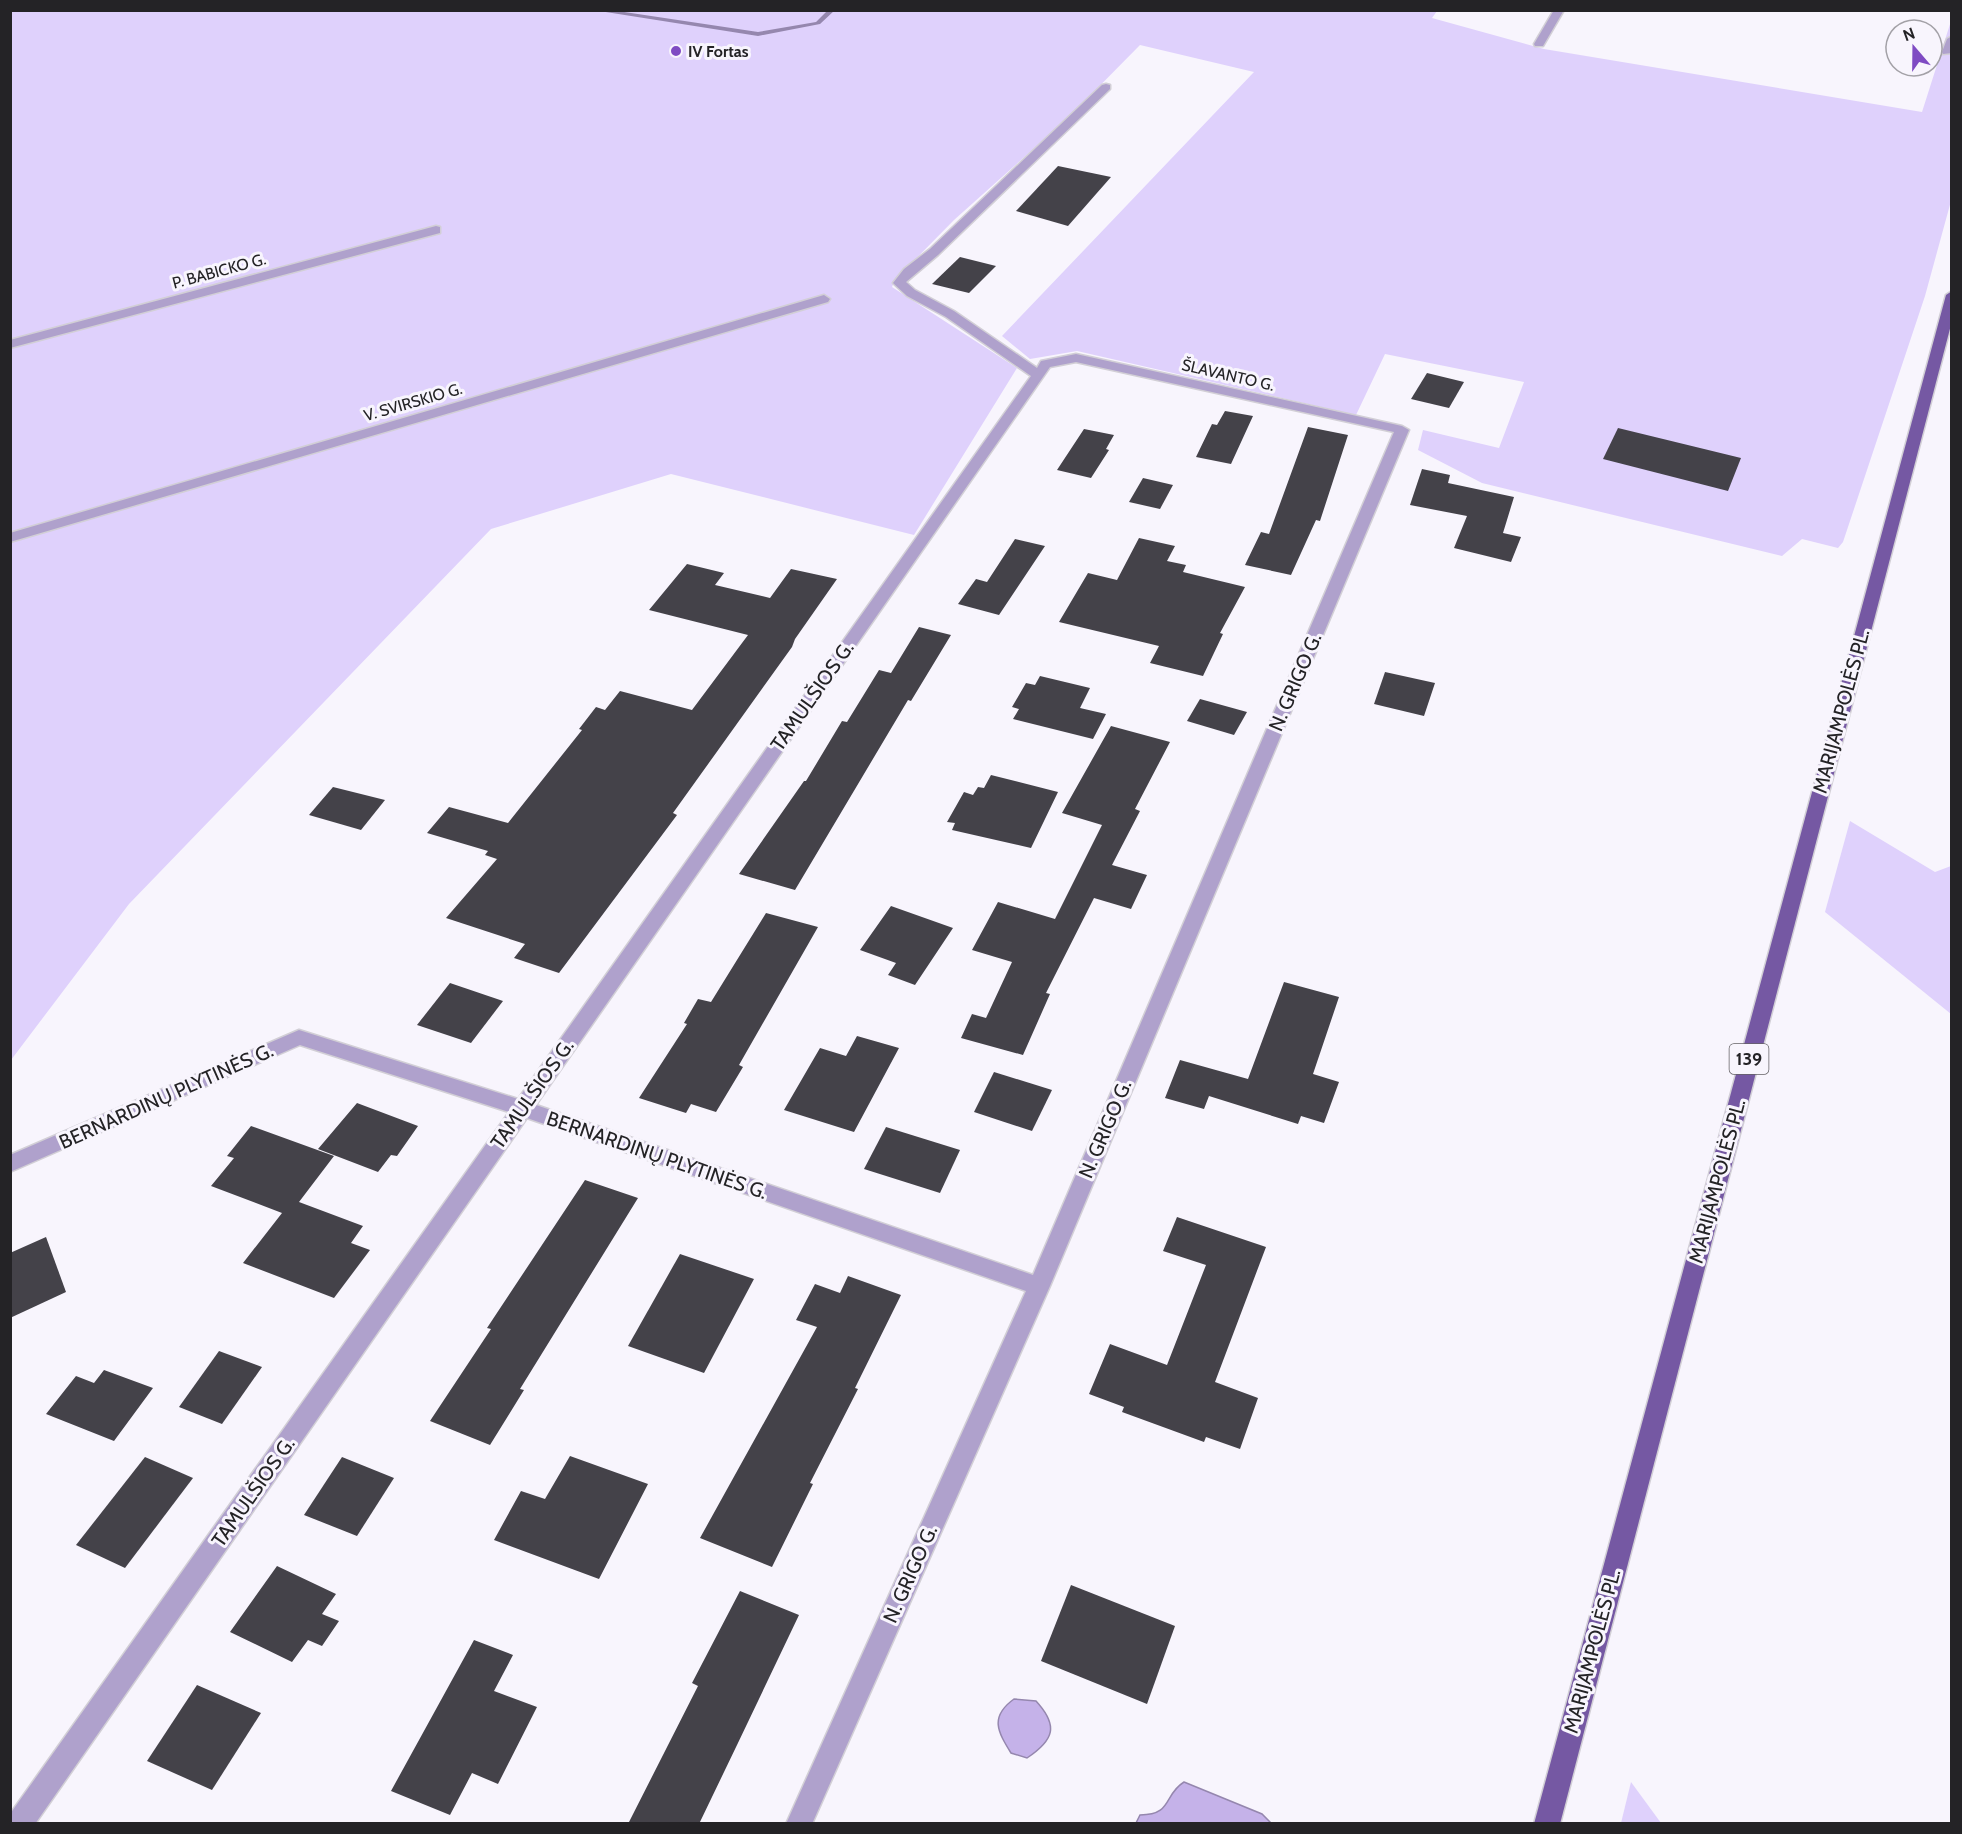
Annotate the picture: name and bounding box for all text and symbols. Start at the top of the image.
north arrow [1884,18,1944,78]
text: N [1900,24,1918,45]
place label: IV Fortas [688,42,749,61]
marker: IV Fortas [669,44,683,58]
street label: P. BABICKO G. [170,249,268,293]
street label: ŠLAVANTO G. [1180,355,1276,395]
street label: V. SVIRSKIO G. [362,379,464,425]
street label: MARIJAMPOLĖS PL. [1808,626,1874,796]
street label: N. GRIGO G. [1264,629,1326,735]
street label: TAMULŠIOS G. [765,637,859,755]
street label: TAMULŠIOS G. [485,1035,579,1153]
street label: BERNARDINŲ PLYTINĖS G. [55,1038,277,1154]
road number: 139 [1730,1044,1768,1074]
street label: N. GRIGO G. [1074,1076,1136,1182]
street label: MARIJAMPOLĖS PL. [1684,1096,1750,1266]
street label: BERNARDINŲ PLYTINĖS G. [544,1106,770,1204]
street label: TAMULŠIOS G. [206,1433,300,1551]
street label: N. GRIGO G. [878,1521,942,1627]
street label: MARIJAMPOLĖS PL. [1559,1566,1625,1736]

